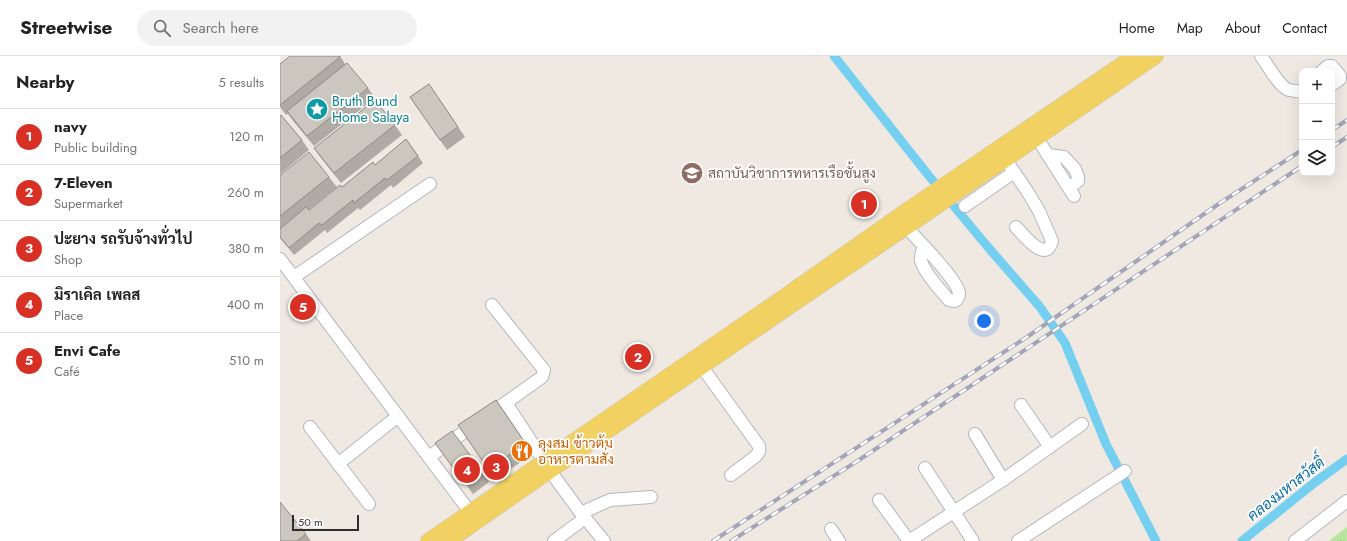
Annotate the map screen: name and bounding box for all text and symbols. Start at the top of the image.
search box [137,10,417,46]
text: Streetwise [20,14,113,41]
icon: search [151,17,173,39]
text: Search here [183,17,258,39]
text: Home [1119,18,1155,38]
text: Map [1177,18,1203,38]
text: About [1225,18,1260,38]
text: Contact [1282,18,1327,38]
map controls [1299,68,1335,176]
button: + [1299,68,1335,104]
text: Nearby [16,70,74,94]
text: 5 results [218,73,264,92]
place label: Bruth Bund Home Salaya [332,91,409,127]
place icon: Bruth Bund Home Salaya [304,96,330,122]
button: − [1299,104,1335,140]
text: navy [54,116,87,138]
text: 1 [26,127,32,146]
text: 120 m [229,127,264,146]
text: Public building [54,138,137,157]
button: layers [1299,140,1335,176]
school or university icon: สถาบันวิชาการทหารเรือชั้นสูง [679,160,705,186]
place label: สถาบันวิชาการทหารเรือชั้นสูง [708,161,876,183]
text: 7-Eleven [54,172,113,194]
text: 2 [25,183,33,202]
text: 260 m [227,183,264,202]
pin: 1 [851,189,877,219]
text: Supermarket [54,194,123,213]
text: ปะยาง รถรับจ้างทั่วไป [54,228,193,250]
text: 3 [25,239,33,258]
text: 380 m [228,239,264,258]
text: Shop [54,250,82,269]
text: มิราเคิล เพลส [54,284,140,306]
pin: 5 [290,292,316,322]
text: 4 [24,295,34,314]
text: 400 m [227,295,264,314]
text: Place [54,306,83,325]
your location [974,311,994,331]
text: Envi Cafe [54,340,121,362]
pin: 2 [625,342,651,372]
text: 5 [25,351,33,370]
text: 510 m [229,351,264,370]
text: Café [54,362,80,381]
place label: ลุงสม ข้าวต้ม อาหารตามสั่ง [538,433,614,469]
restaurant icon: ลุงสม ข้าวต้ม อาหารตามสั่ง [509,438,535,464]
water label: คลองมหาสวัสดิ์ [1240,447,1332,526]
pin: 3 [483,452,509,482]
pin: 4 [454,455,480,485]
scale bar [292,513,359,532]
text: 50 m [298,514,323,530]

